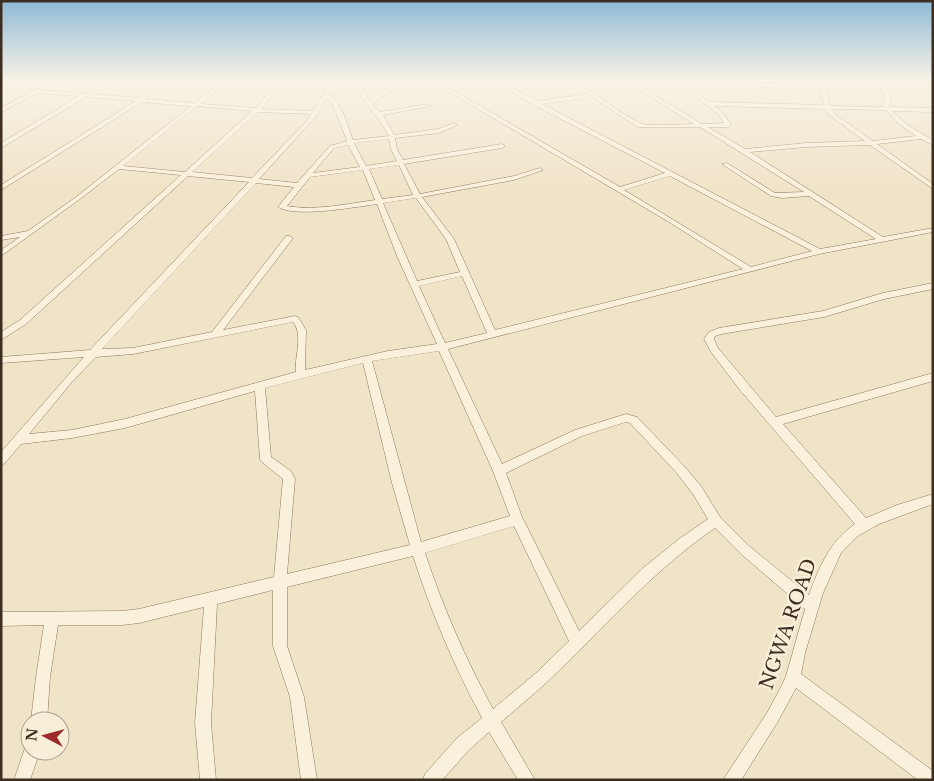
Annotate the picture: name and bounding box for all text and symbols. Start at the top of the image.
street label: NGWA ROAD [755,556,821,692]
north arrow [20,711,70,761]
text: N [22,727,42,742]

